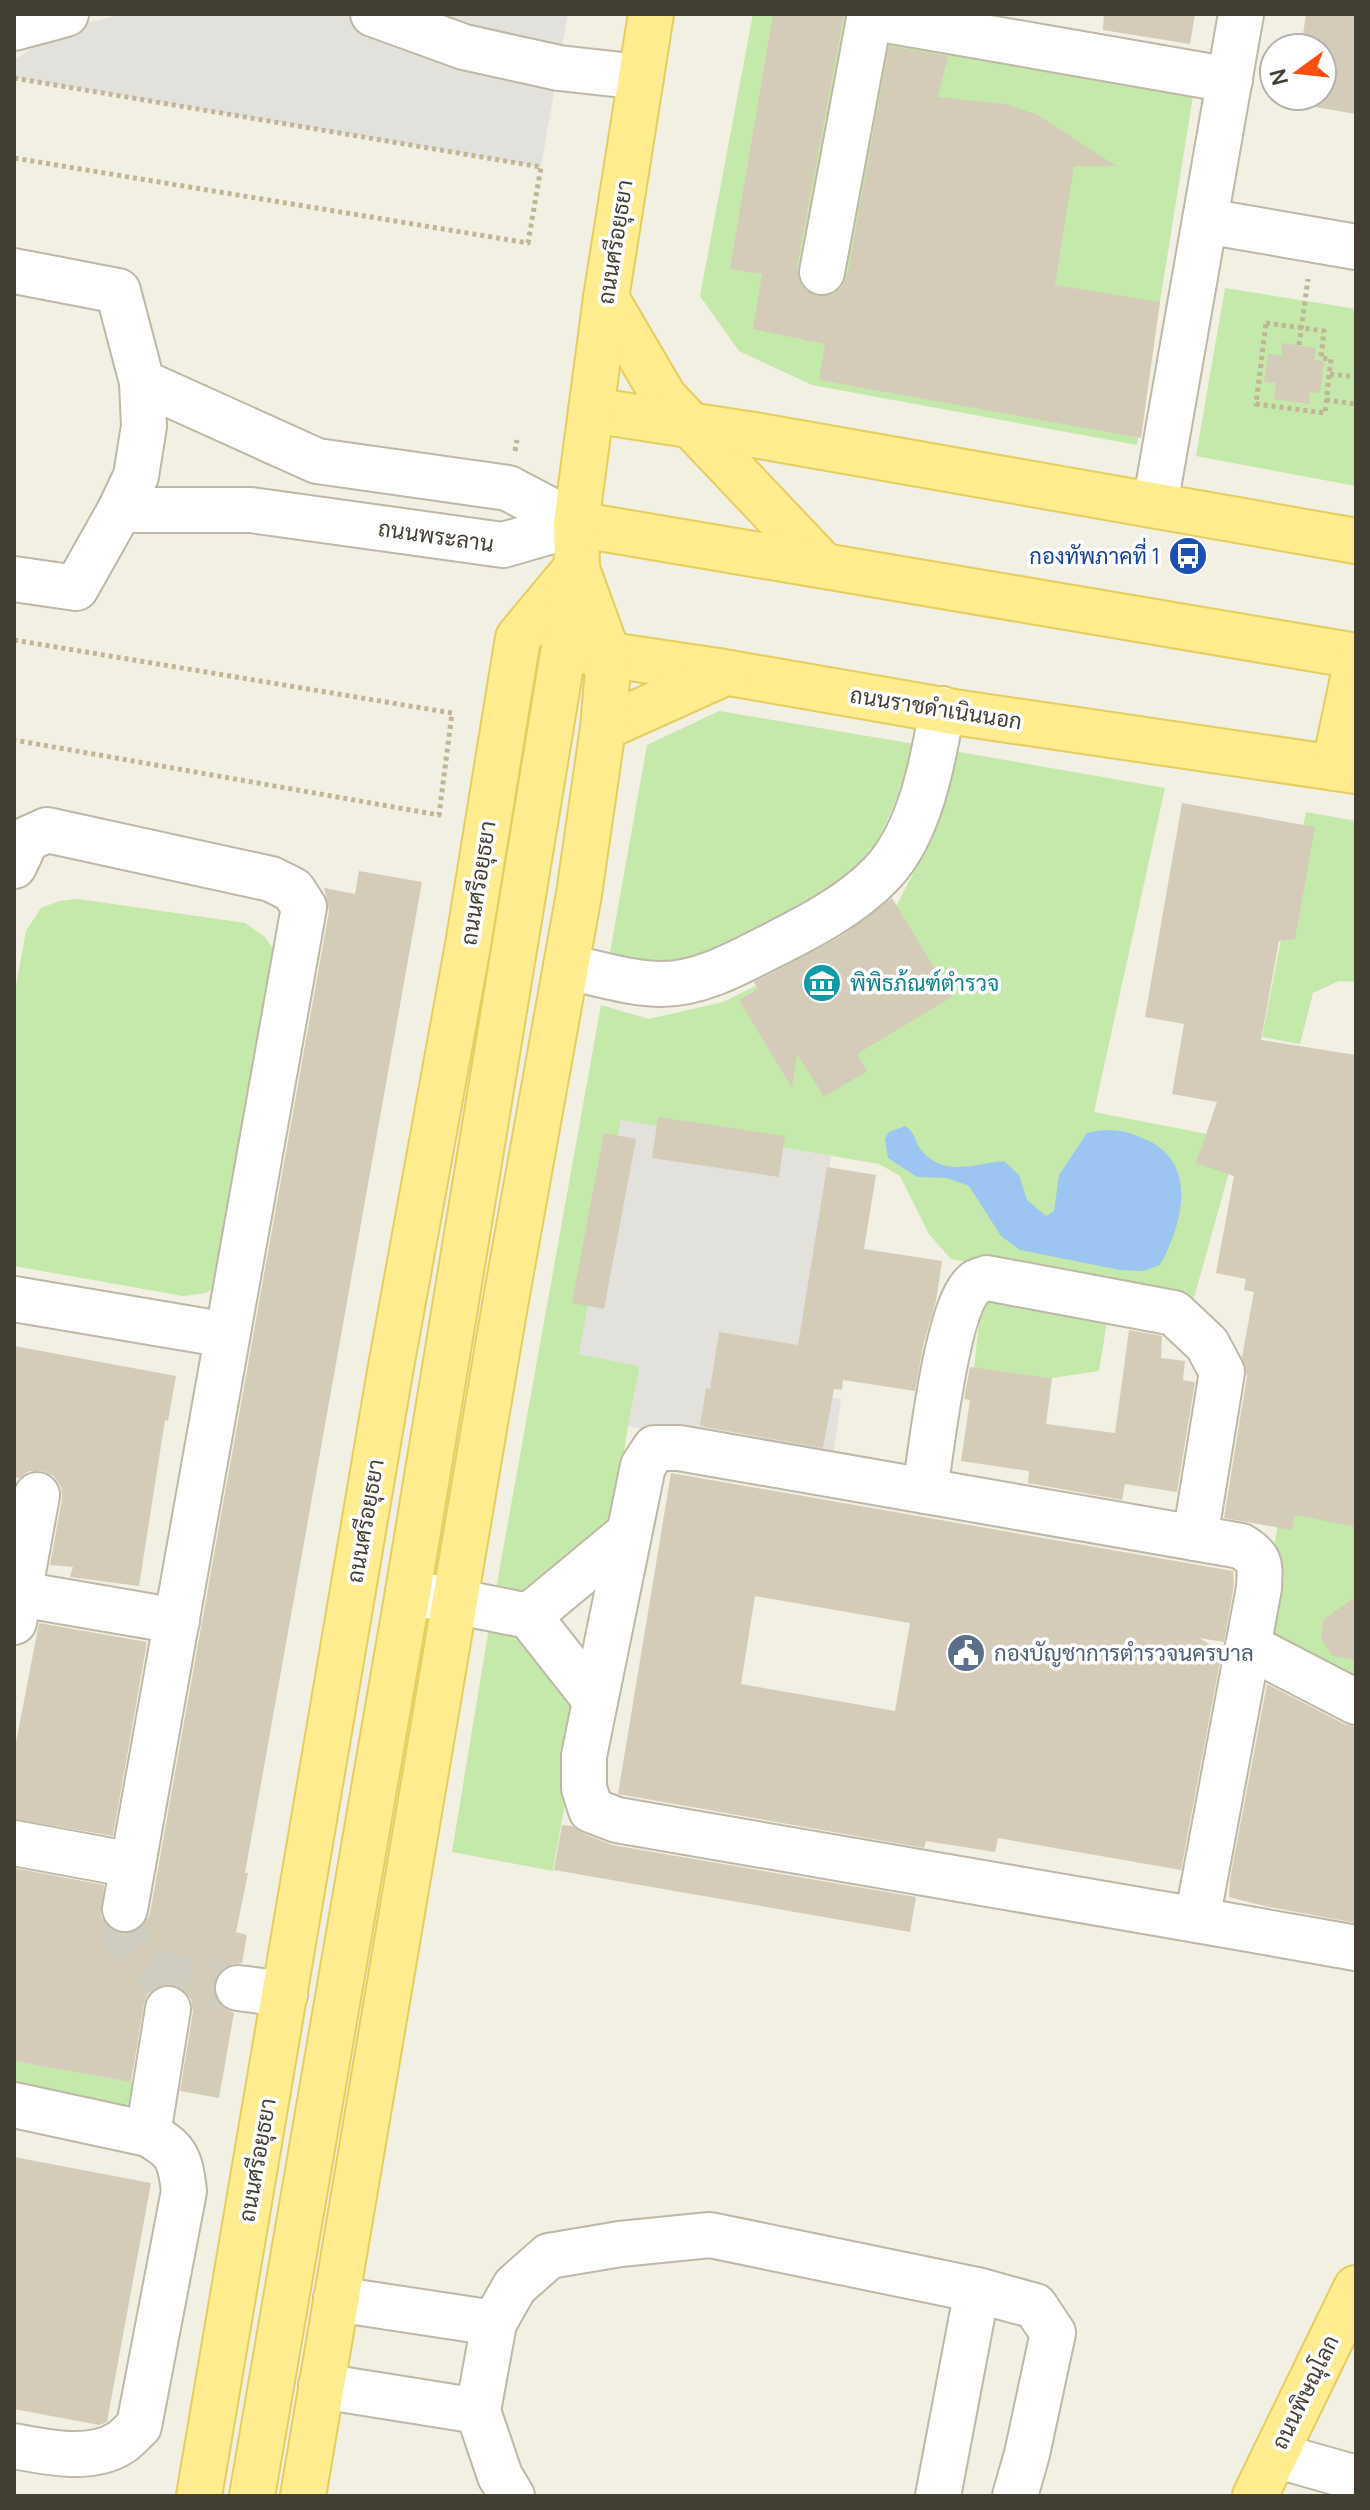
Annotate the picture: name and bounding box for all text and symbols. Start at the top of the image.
north arrow [1258,32,1338,112]
text: N [1262,66,1295,89]
street label: ถนนศรีอยุธยา [590,178,641,306]
street label: ถนนพระลาน [376,513,496,559]
bus stop icon: กองทัพภาคที่ 1 [1167,535,1209,577]
place label: กองทัพภาคที่ 1 [1029,537,1160,571]
street label: ถนนราชดำเนินนอก [848,680,1024,736]
street label: ถนนศรีอยุธยา [453,819,504,947]
museum icon: พิพิธภ้ณฑ์ตำรวจ [801,962,843,1004]
place label: พิพิธภ้ณฑ์ตำรวจ [850,968,999,998]
street label: ถนนศรีอยุธยา [339,1457,392,1586]
public building icon: กองบัญชาการตำรวจนครบาล [945,1632,987,1674]
place label: กองบัญชาการตำรวจนครบาล [994,1638,1254,1668]
street label: ถนนศรีอยุธยา [231,2096,284,2225]
street label: ถนนพิษณุโลก [1264,2330,1346,2455]

